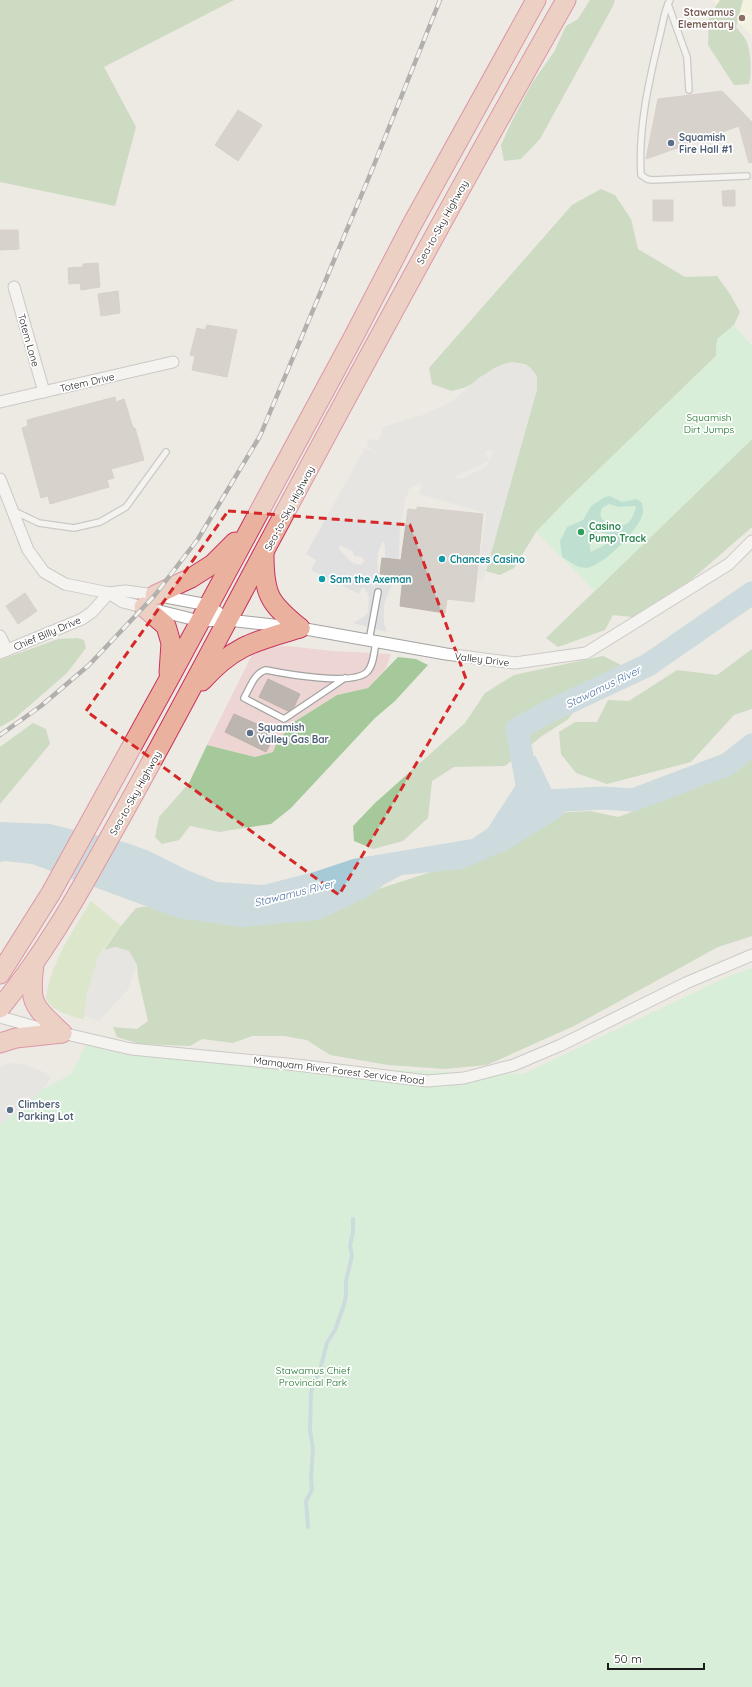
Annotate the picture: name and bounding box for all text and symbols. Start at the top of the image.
place label: Stawamus Elementary [678,6,734,31]
marker: Stawamus Elementary [737,13,747,23]
place label: Squamish Fire Hall #1 [679,131,732,156]
marker: Squamish Fire Hall #1 [666,138,676,148]
street label: Sea-to-Sky Highway [414,178,471,267]
street label: Totem Lane [15,312,42,368]
street label: Totem Drive [58,370,116,395]
park label: Squamish Dirt Jumps [684,411,735,436]
street label: Sea-to-Sky Highway [262,463,317,553]
place label: Casino Pump Track [589,520,647,545]
marker: Casino Pump Track [576,527,586,537]
place label: Chances Casino [450,553,525,566]
marker: Chances Casino [437,554,447,564]
place label: Sam the Axeman [330,573,412,586]
marker: Sam the Axeman [317,574,327,584]
street label: Chief Billy Drive [12,613,83,653]
street label: Valley Drive [454,650,510,669]
water label: Stawamus River [563,662,644,711]
place label: Squamish Valley Gas Bar [258,721,330,746]
marker: Squamish Valley Gas Bar [245,728,255,738]
street label: Sea-to-Sky Highway [107,749,164,838]
water label: Stawamus River [253,876,337,910]
street label: Mamquam River Forest Service Road [253,1054,425,1087]
place label: Climbers Parking Lot [18,1098,74,1123]
marker: Climbers Parking Lot [5,1105,15,1115]
park label: Stawamus Chief Provincial Park [276,1364,351,1389]
scale bar [608,1645,704,1671]
text: 50 m [614,1651,642,1666]

